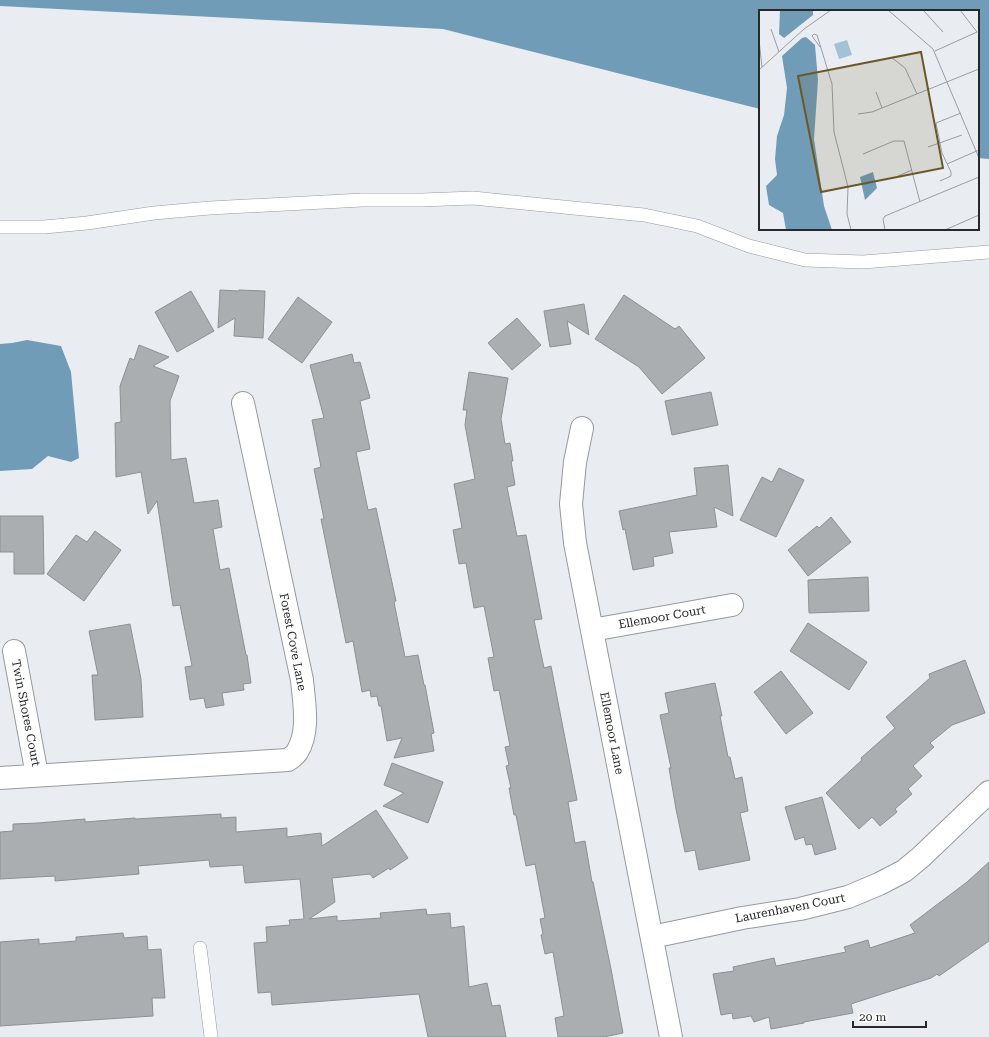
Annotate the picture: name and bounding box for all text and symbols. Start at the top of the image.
inset map [759,10,979,230]
street label: Forest Cove Lane [277,592,309,692]
street label: Ellemoor Court [617,602,707,632]
street label: Twin Shores Court [9,658,43,768]
street label: Ellemoor Lane [597,691,627,776]
street label: Laurenhaven Court [734,890,847,926]
scale bar [853,1003,926,1029]
text: 20 m [859,1010,886,1024]

